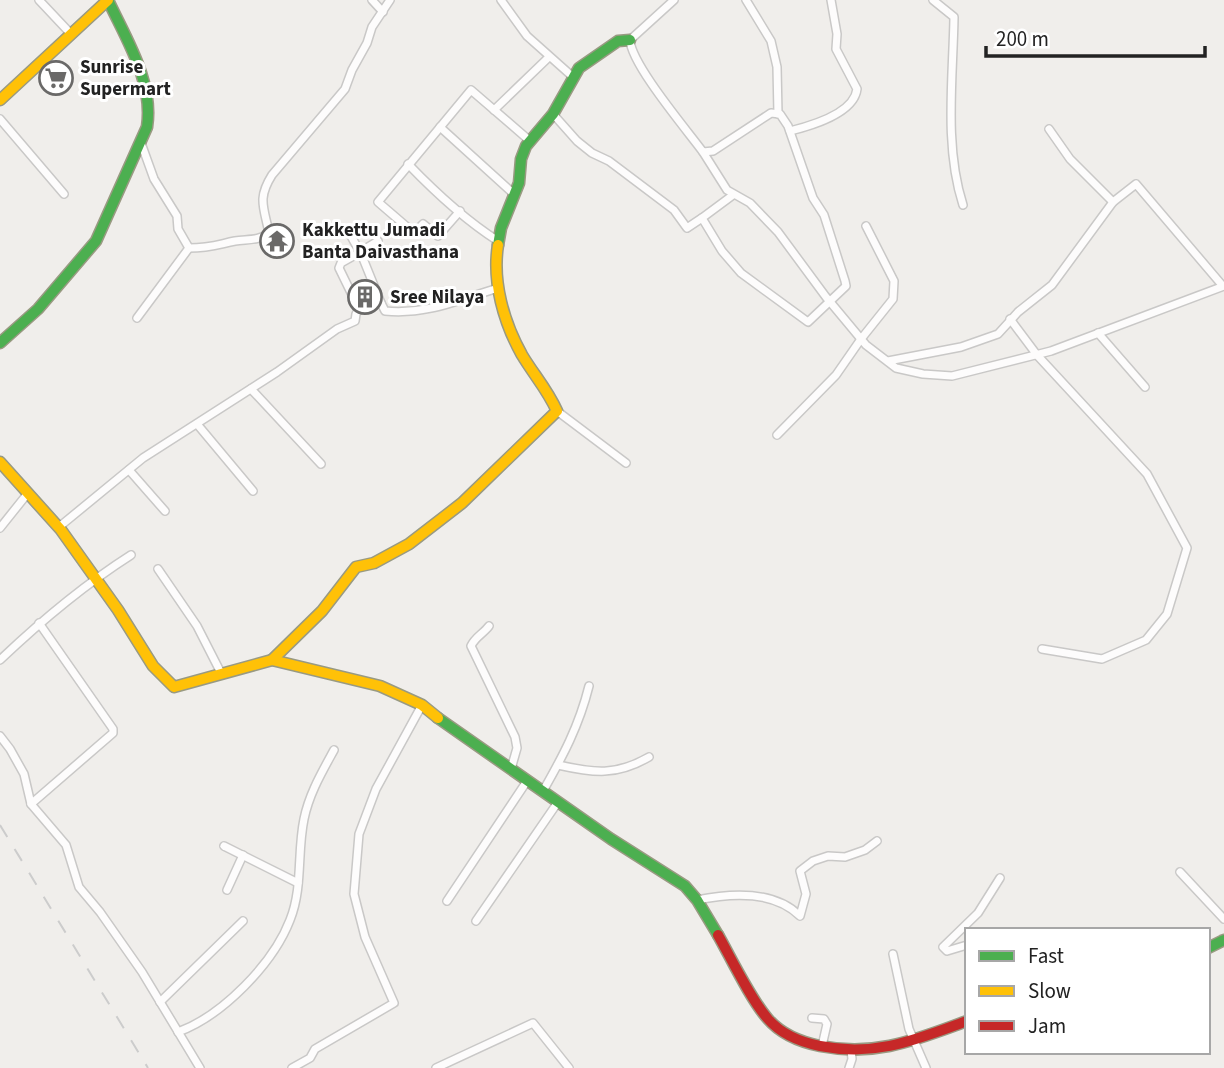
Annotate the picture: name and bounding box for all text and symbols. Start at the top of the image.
scale bar [986,14,1205,58]
text: 200 m [996,24,1049,54]
place label: Sunrise Supermart [80,54,171,103]
supermarket icon: Sunrise Supermart [37,59,75,97]
place label: Kakkettu Jumadi Banta Daivasthana [302,217,459,266]
temple icon: Kakkettu Jumadi Banta Daivasthana [258,222,296,260]
building icon: Sree Nilaya [346,278,384,316]
place label: Sree Nilaya [390,284,484,311]
legend [965,928,1210,1054]
text: Fast [1028,941,1064,971]
text: Slow [1028,976,1071,1006]
text: Jam [1028,1011,1066,1041]

